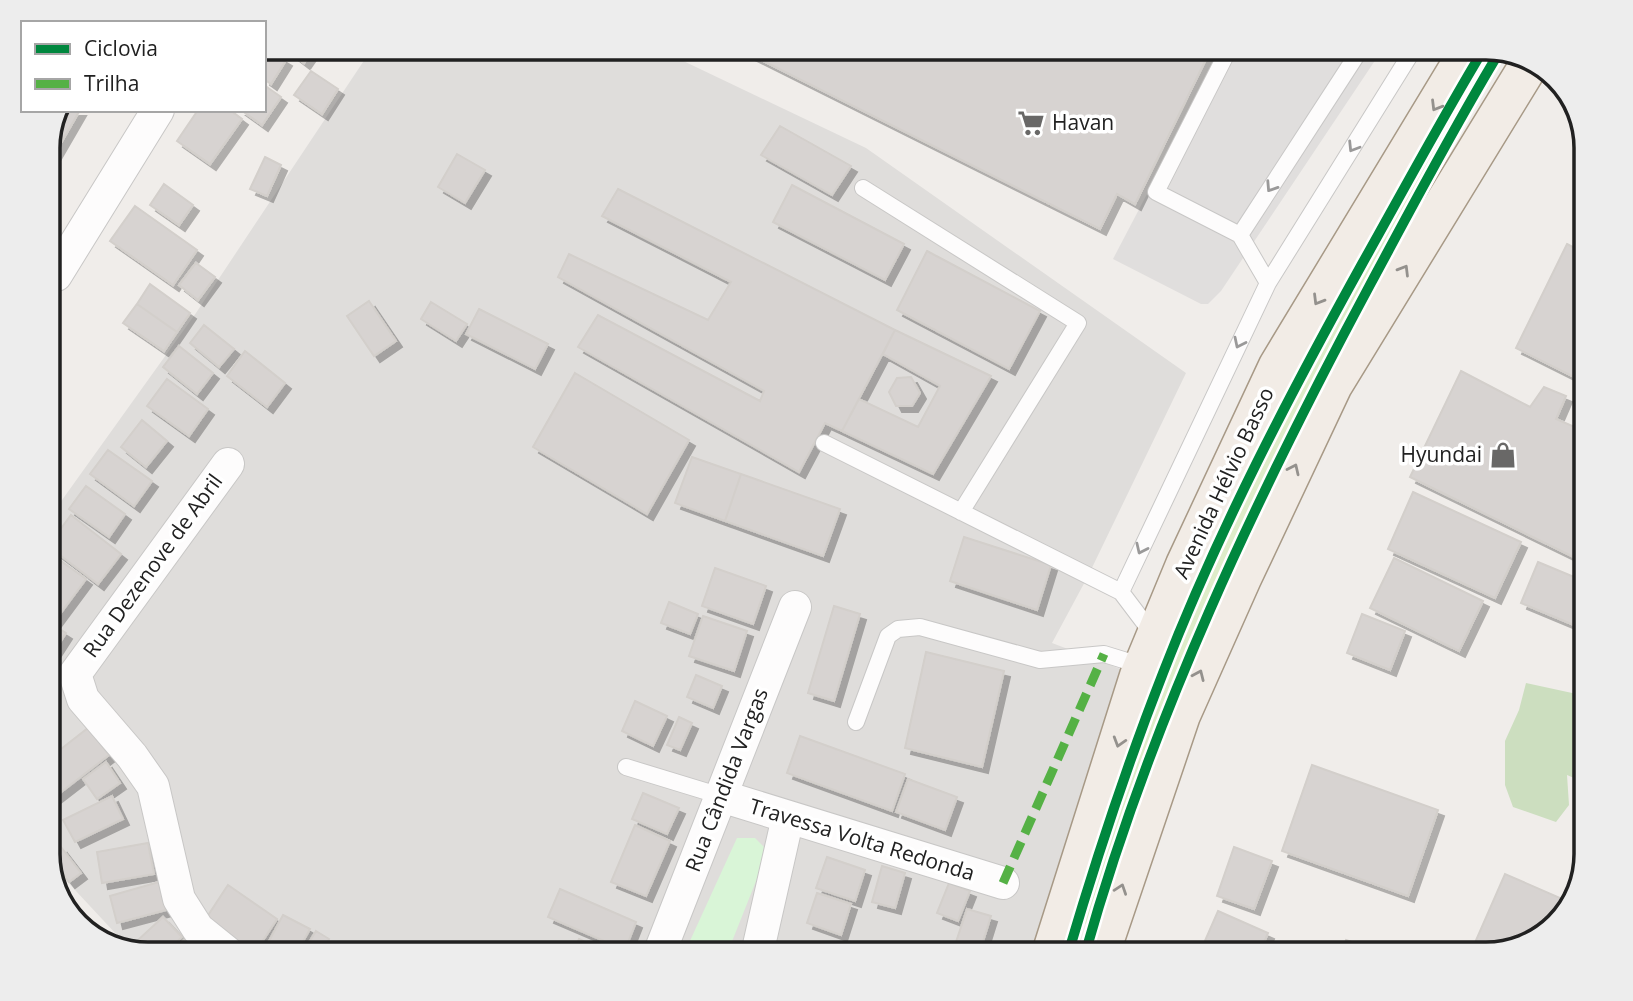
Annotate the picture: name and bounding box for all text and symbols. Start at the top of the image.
legend [21,21,266,112]
text: Ciclovia [84,34,158,62]
text: Trilha [84,69,139,97]
one-way arrow [1431,98,1444,111]
supermarket icon: Havan [1016,108,1046,138]
place label: Havan [1052,108,1114,136]
one-way arrow [1349,139,1362,152]
one-way arrow [1267,179,1280,192]
one-way arrow [1395,264,1408,277]
one-way arrow [1313,292,1326,305]
one-way arrow [1234,336,1248,348]
street label: Avenida Hélvio Basso [1166,382,1280,583]
place label: Hyundai [1400,440,1482,468]
shop icon: Hyundai [1488,440,1518,470]
one-way arrow [1286,464,1300,476]
street label: Rua Dezenove de Abril [76,468,228,663]
one-way arrow [1136,542,1150,554]
one-way arrow [1191,670,1205,683]
street label: Rua Cândida Vargas [678,684,774,876]
one-way arrow [1112,735,1127,747]
street label: Travessa Volta Redonda [746,791,978,887]
one-way arrow [1113,883,1127,895]

